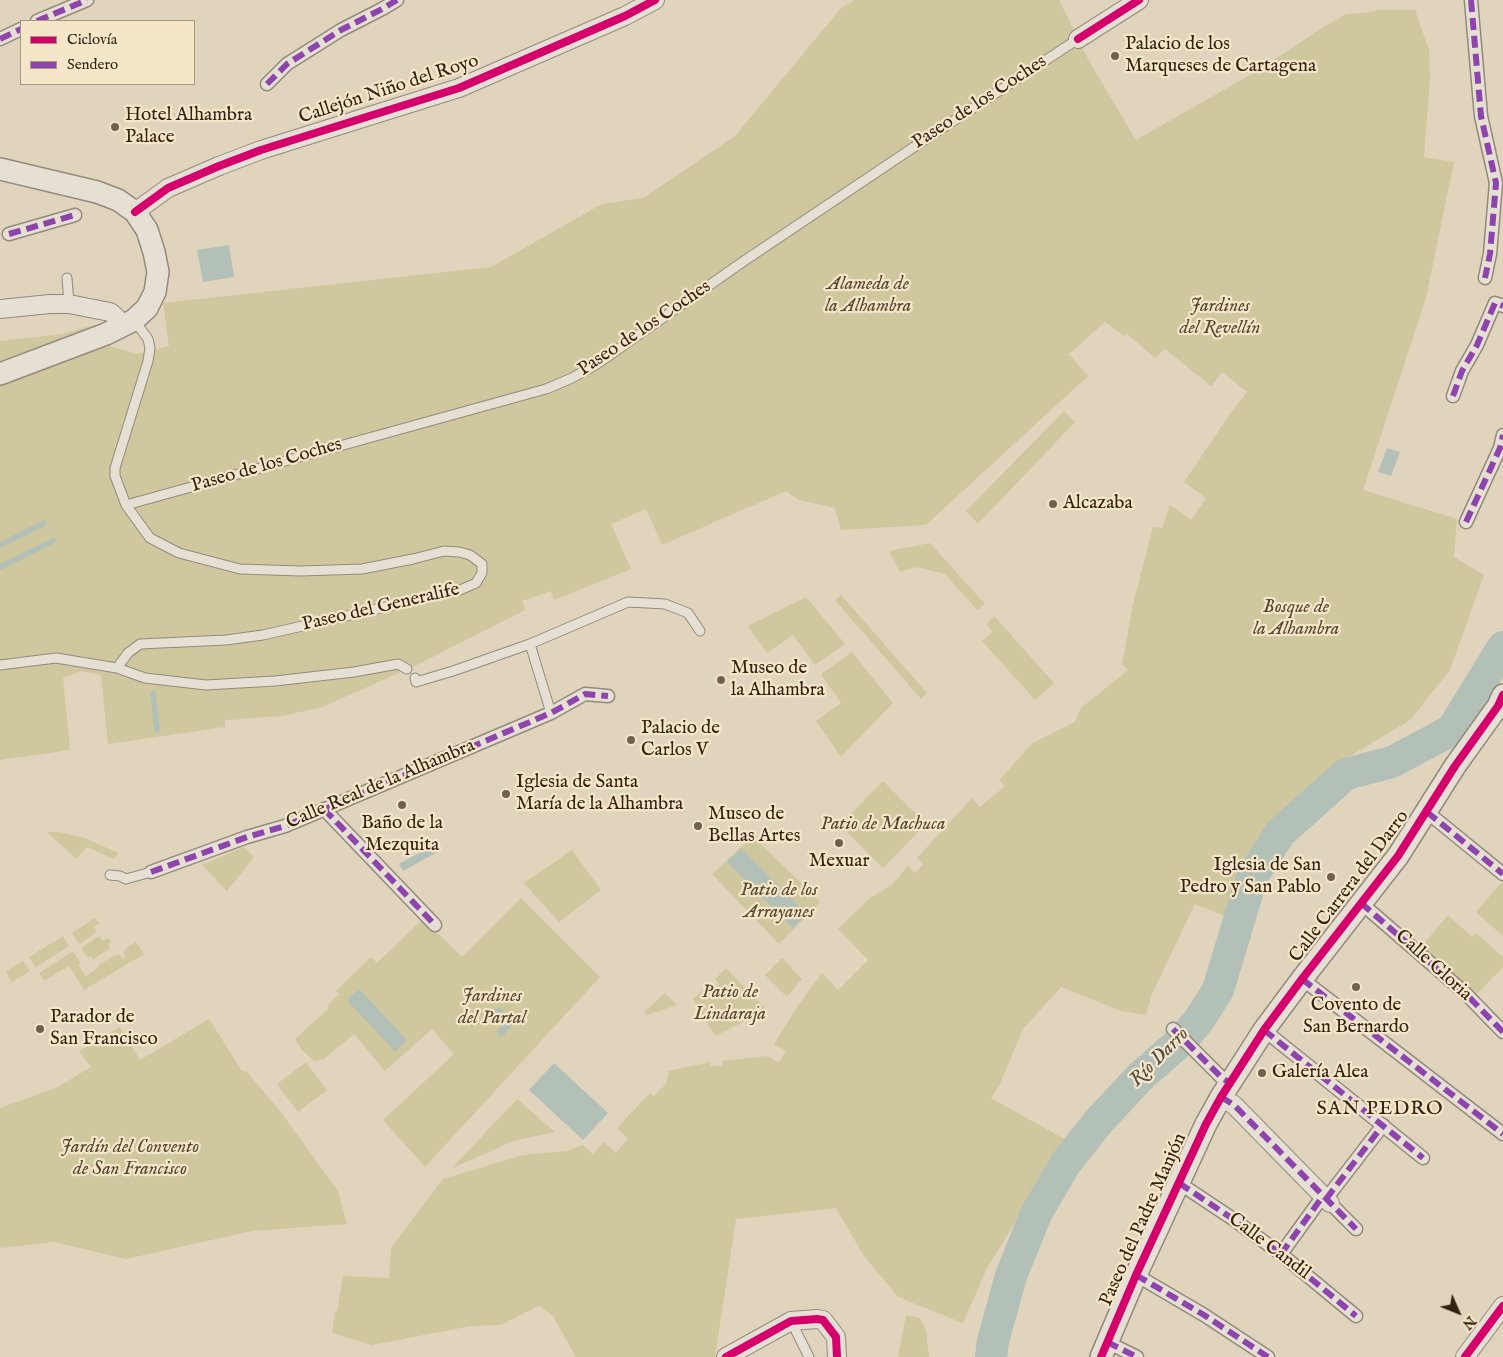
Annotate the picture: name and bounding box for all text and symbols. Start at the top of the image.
legend [20,20,195,85]
text: Ciclovía [67,30,117,49]
place label: Palacio de los Marqueses de Cartagena [1125,34,1316,78]
street label: Callejón Niño del Royo [296,50,482,130]
marker: Palacio de los Marqueses de Cartagena [1109,50,1121,62]
street label: Paseo de los Coches [909,51,1051,155]
text: Sendero [67,55,118,74]
place label: Hotel Alhambra Palace [125,105,252,149]
marker: Hotel Alhambra Palace [109,121,121,133]
park label: Alameda de la Alhambra [825,274,911,318]
street label: Paseo de los Coches [574,276,716,382]
park label: Jardines del Revellín [1180,296,1260,340]
street label: Paseo de los Coches [189,434,345,498]
place label: Alcazaba [1063,493,1133,515]
marker: Alcazaba [1047,498,1059,510]
street label: Paseo del Generalife [300,579,462,637]
park label: Bosque de la Alhambra [1253,597,1339,641]
place label: Museo de la Alhambra [731,658,825,702]
marker: Museo de la Alhambra [715,674,727,686]
place label: Palacio de Carlos V [641,718,720,762]
marker: Palacio de Carlos V [625,734,637,746]
street label: Calle Real de la Alhambra [283,735,479,835]
place label: Iglesia de Santa María de la Alhambra [516,772,683,816]
marker: Iglesia de Santa María de la Alhambra [500,788,512,800]
marker: Baño de la Mezquita [396,799,408,811]
place label: Museo de Bellas Artes [708,804,800,848]
street label: Calle Carrera del Darro [1285,806,1415,968]
place label: Baño de la Mezquita [361,813,443,857]
park label: Patio de Machuca [821,814,945,836]
marker: Museo de Bellas Artes [692,820,704,832]
marker: Mexuar [833,837,845,849]
place label: Mexuar [809,851,869,873]
place label: Iglesia de San Pedro y San Pablo [1180,855,1321,899]
marker: Iglesia de San Pedro y San Pablo [1325,871,1337,883]
park label: Patio de los Arrayanes [740,880,818,924]
street label: Calle Gloria [1390,926,1476,1006]
marker: Covento de San Bernardo [1350,981,1362,993]
park label: Patio de Lindaraja [694,982,766,1026]
park label: Jardines del Partal [458,986,526,1030]
place label: Covento de San Bernardo [1303,995,1409,1039]
place label: Parador de San Francisco [50,1007,158,1051]
marker: Parador de San Francisco [34,1023,46,1035]
water label: Río Darro [1125,1023,1195,1093]
place label: Galería Alea [1272,1062,1368,1084]
marker: Galería Alea [1256,1067,1268,1079]
district label: SAN PEDRO [1315,1098,1445,1122]
street label: Paseo del Padre Manjón [1096,1130,1192,1310]
park label: Jardín del Convento de San Francisco [61,1137,199,1181]
street label: Calle Candil [1223,1209,1315,1285]
north arrow [1433,1287,1483,1337]
text: N [1458,1312,1479,1333]

